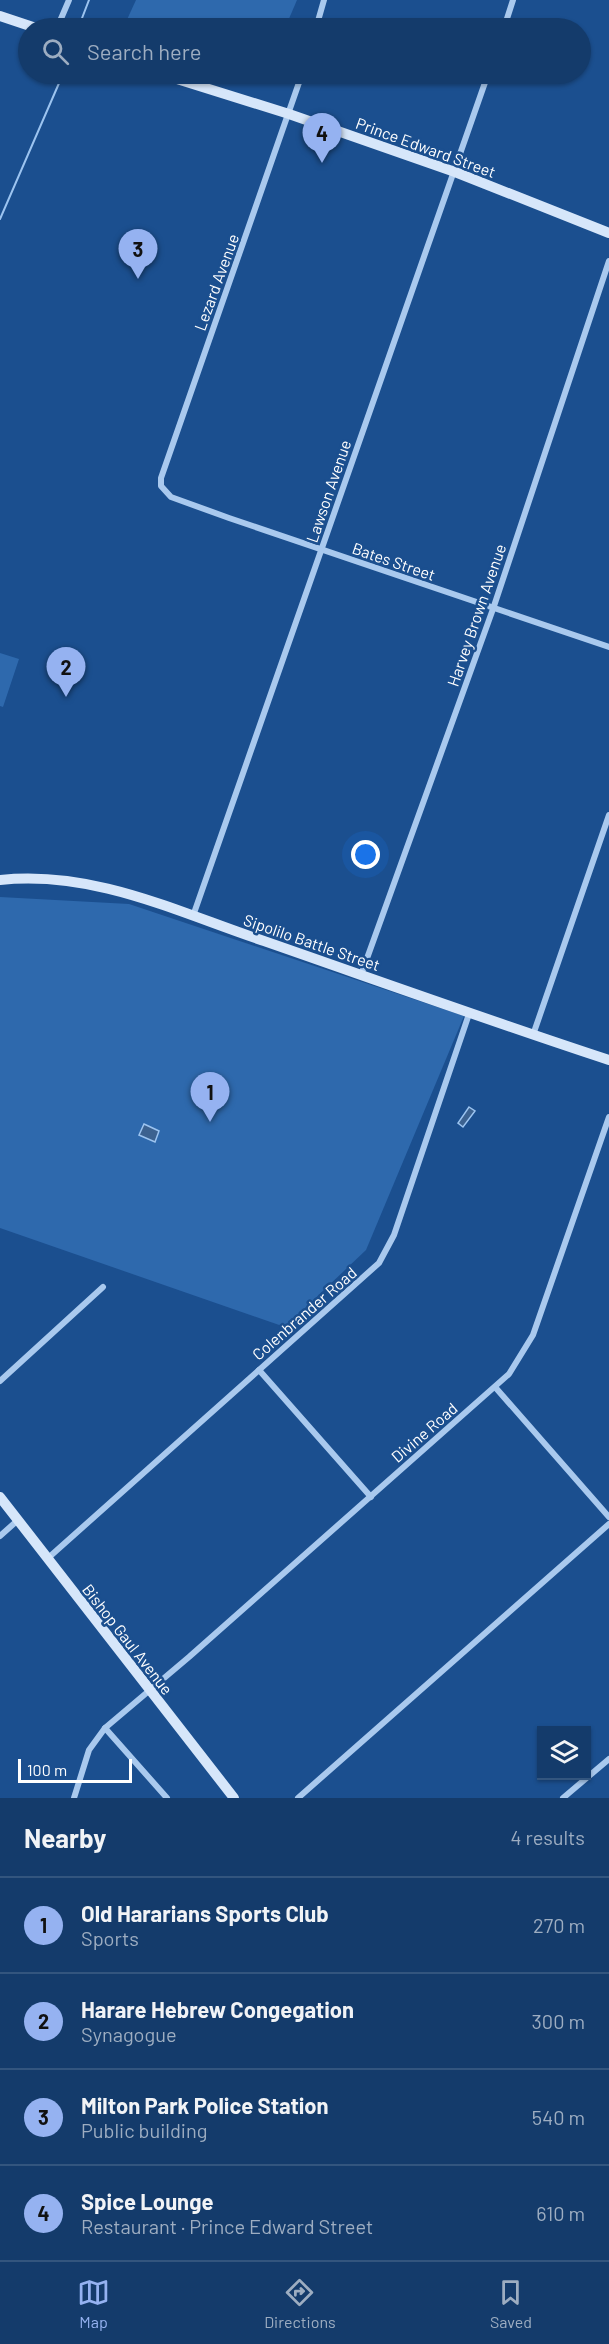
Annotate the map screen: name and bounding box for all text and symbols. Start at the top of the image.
search box [18,18,591,84]
icon: search [39,35,72,68]
text: Search here [87,38,201,64]
street label: Prince Edward Street [354,113,498,181]
pin: 4 [302,114,342,163]
pin: 3 [118,230,158,279]
street label: Lezard Avenue [190,231,242,333]
street label: Lawson Avenue [302,437,354,545]
street label: Bates Street [350,538,438,584]
street label: Harvey Brown Avenue [443,541,509,689]
pin: 2 [46,648,86,697]
your location [351,840,380,869]
street label: Sipolilo Battle Street [241,910,383,974]
pin: 1 [190,1072,230,1122]
street label: Colenbrander Road [248,1262,360,1364]
street label: Divine Road [387,1398,461,1466]
street label: Bishop Gaul Avenue [79,1580,177,1698]
map controls [537,1726,591,1780]
button: layers [537,1726,591,1780]
scale bar [18,1756,132,1784]
text: 100 m [27,1760,67,1779]
text: Nearby [24,1822,106,1853]
text: 4 results [510,1825,585,1849]
text: Old Hararians Sports Club [81,1900,329,1926]
text: 1 [40,1913,47,1937]
text: 270 m [533,1913,585,1937]
text: Sports [81,1926,139,1950]
text: Harare Hebrew Congegation [81,1996,354,2022]
text: 2 [38,2009,49,2033]
text: 300 m [532,2009,585,2033]
text: Synagogue [81,2022,177,2046]
text: Milton Park Police Station [81,2092,329,2118]
text: 3 [38,2105,49,2129]
text: 540 m [532,2105,585,2129]
text: Public building [81,2118,207,2142]
text: Spice Lounge [81,2188,213,2214]
text: 4 [37,2201,50,2225]
text: 610 m [536,2201,585,2225]
text: Restaurant · Prince Edward Street [81,2214,373,2238]
tab: Map [77,2276,110,2331]
tab: Directions [264,2276,336,2331]
tab: Saved [490,2276,532,2331]

